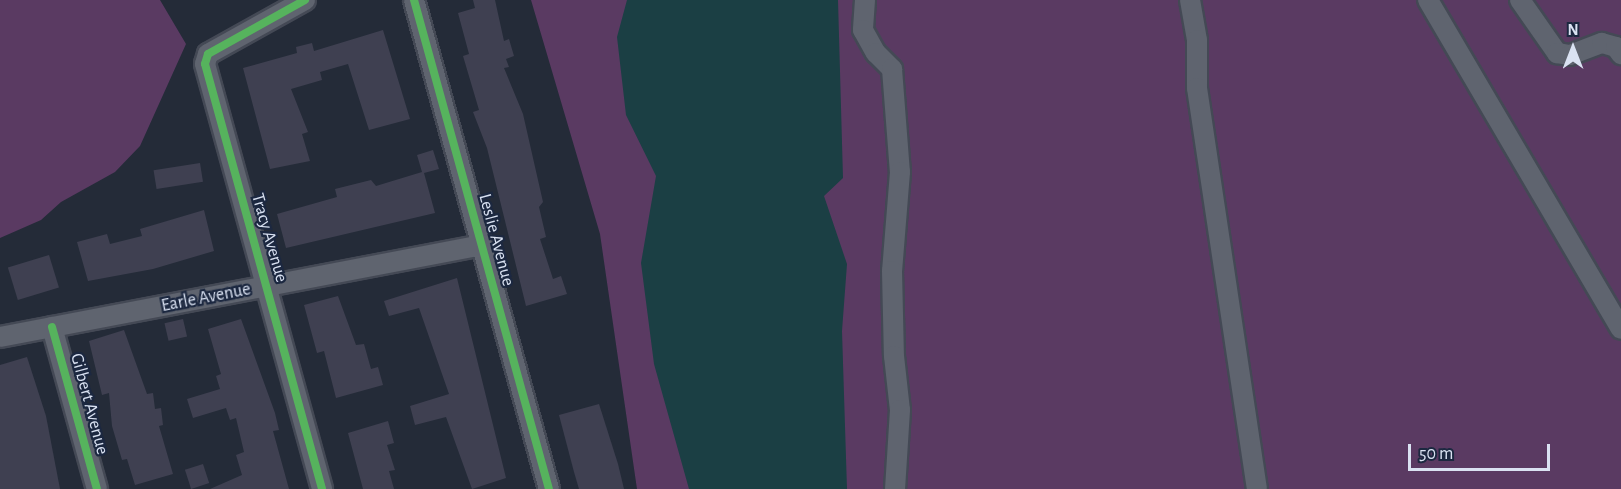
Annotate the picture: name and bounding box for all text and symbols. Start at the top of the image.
north arrow [1543,18,1603,78]
text: N [1567,22,1579,38]
street label: Tracy Avenue [246,191,292,285]
street label: Leslie Avenue [473,191,519,289]
street label: Earle Avenue [160,279,252,317]
street label: Gilbert Avenue [65,351,113,457]
scale bar [1411,432,1554,470]
text: 50 m [1419,445,1453,463]

